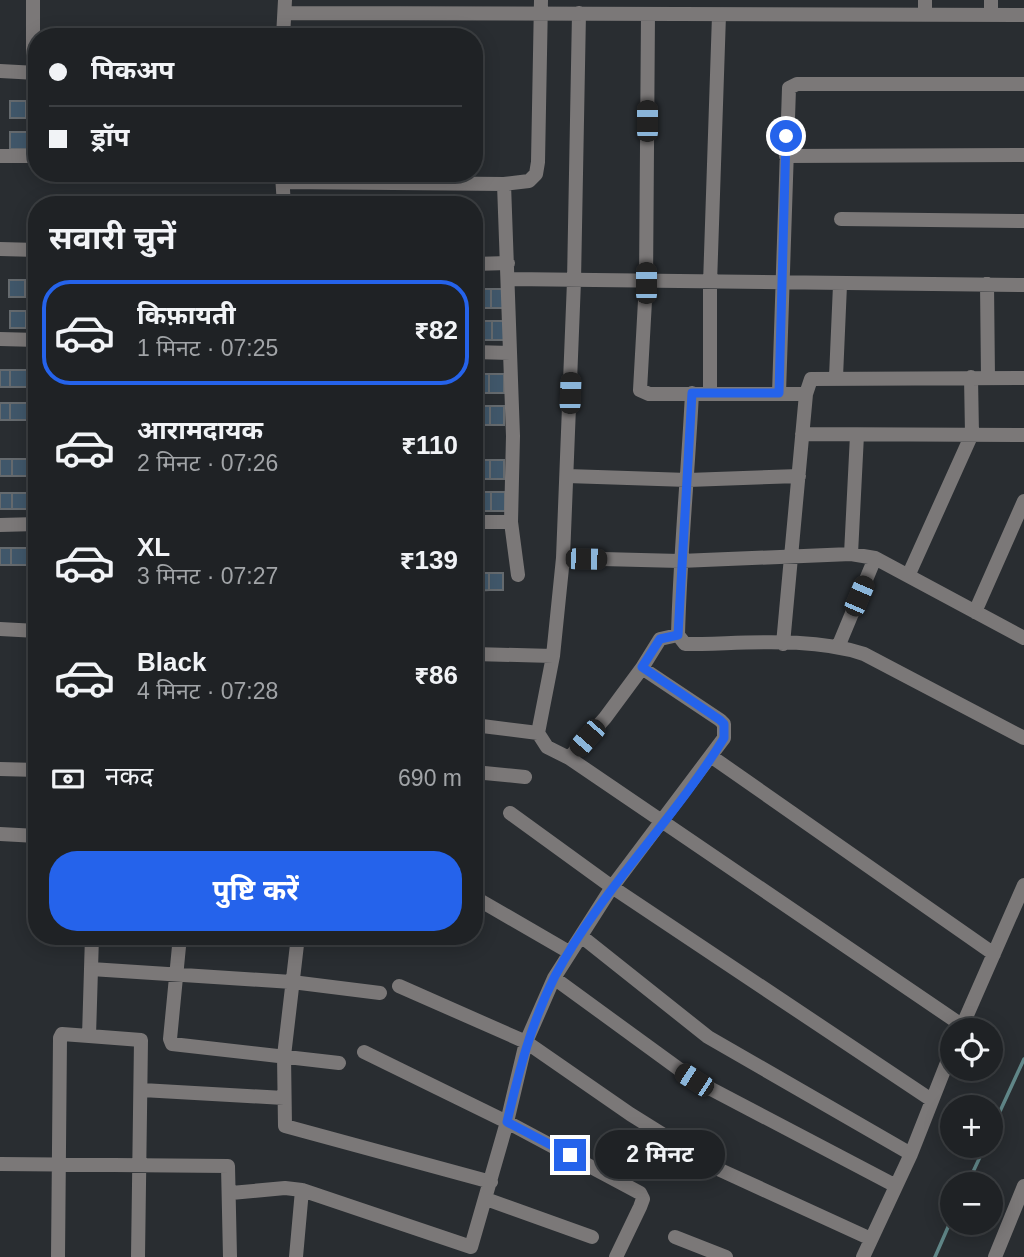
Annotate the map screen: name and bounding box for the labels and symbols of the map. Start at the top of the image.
car [637,100,658,142]
route start [770,120,802,152]
car [636,262,657,304]
car [559,372,582,414]
car [565,548,608,570]
car [842,573,877,619]
car [566,715,609,761]
car [671,1060,718,1100]
callout: 2 मिनट [594,1130,724,1180]
route end [554,1139,586,1171]

